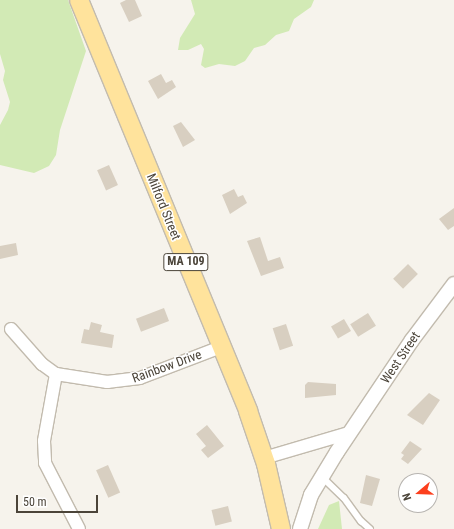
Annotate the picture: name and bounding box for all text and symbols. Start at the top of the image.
street label: Milford Street [143,172,183,242]
road number: MA 109 [163,252,209,272]
street label: West Street [378,329,424,387]
street label: Rainbow Drive [130,347,204,387]
north arrow [398,473,438,513]
scale bar [18,487,100,513]
text: N [400,491,414,502]
text: 50 m [23,495,47,509]

